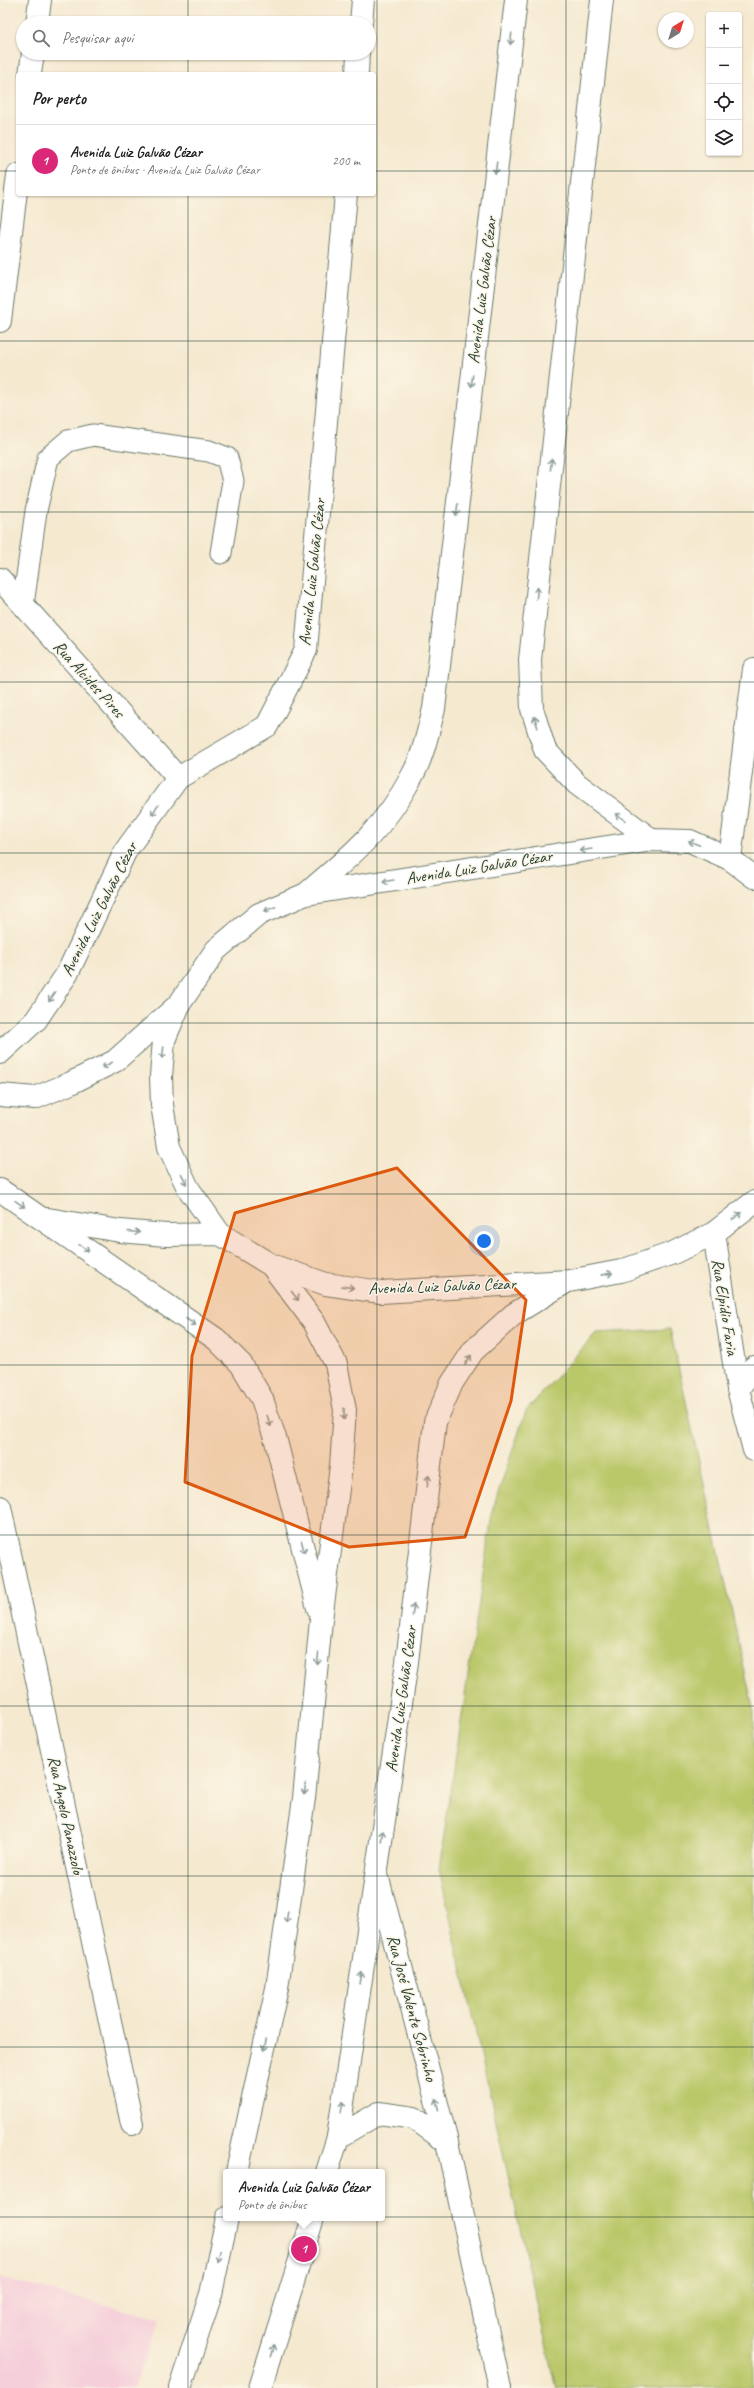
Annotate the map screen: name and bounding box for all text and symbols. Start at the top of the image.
north arrow [658,12,694,48]
map controls [706,12,742,156]
button: + [706,12,742,48]
search box [16,16,376,60]
icon: search [30,27,52,49]
text: Pesquisar aqui [62,29,133,48]
one-way arrow [507,32,515,45]
button: − [706,48,742,84]
button: locate [706,84,742,120]
text: Por perto [32,88,86,109]
button: layers [706,120,742,156]
text: Avenida Luiz Galvão Cézar [70,143,202,162]
text: 1 [42,153,48,169]
text: 200 m [332,153,360,169]
one-way arrow [493,161,500,174]
text: Ponto de ônibus · Avenida Luiz Galvão Cézar [70,162,260,178]
street label: Avenida Luiz Galvão Cézar [463,214,502,365]
one-way arrow [468,374,476,387]
one-way arrow [547,458,555,471]
street label: Avenida Luiz Galvão Cézar [294,496,330,647]
one-way arrow [454,503,461,516]
one-way arrow [533,587,541,600]
street label: Rua Alcides Pires [49,636,131,724]
one-way arrow [532,717,540,729]
one-way arrow [151,804,159,815]
one-way arrow [615,813,626,821]
street label: Avenida Luiz Galvão Cézar [56,837,143,980]
one-way arrow [689,839,701,847]
street label: Avenida Luiz Galvão Cézar [404,845,555,889]
one-way arrow [580,846,593,854]
one-way arrow [382,877,395,885]
one-way arrow [265,906,277,913]
one-way arrow [48,991,56,1002]
one-way arrow [159,1046,167,1059]
one-way arrow [102,1062,114,1069]
one-way arrow [181,1173,188,1185]
one-way arrow [14,1200,25,1208]
one-way arrow [732,1211,743,1220]
one-way arrow [127,1229,140,1236]
your location [474,1231,494,1251]
one-way arrow [78,1244,89,1252]
street label: Rua Elpídio Faria [707,1257,743,1358]
one-way arrow [600,1269,613,1277]
street label: Avenida Luiz Galvão Cézar [368,1273,518,1299]
one-way arrow [341,1283,354,1291]
one-way arrow [290,1291,299,1302]
one-way arrow [185,1318,196,1326]
one-way arrow [464,1354,472,1366]
one-way arrow [340,1407,348,1420]
one-way arrow [266,1415,274,1427]
one-way arrow [425,1475,432,1488]
one-way arrow [300,1540,307,1553]
one-way arrow [410,1604,417,1617]
street label: Avenida Luiz Galvão Cézar [380,1623,422,1774]
one-way arrow [314,1652,321,1665]
street label: Rua Angelo Panazzolo [43,1754,89,1878]
one-way arrow [302,1782,309,1795]
one-way arrow [378,1830,386,1843]
one-way arrow [283,1910,291,1923]
street label: Rua José Valente Sobrinho [382,1932,442,2085]
one-way arrow [357,1972,365,1985]
one-way arrow [260,2039,268,2052]
one-way arrow [433,2098,440,2111]
one-way arrow [338,2101,346,2114]
popup [223,2169,385,2221]
text: Avenida Luiz Galvão Cézar [238,2178,370,2197]
text: Ponto de ônibus [238,2197,306,2213]
pin: 1 [291,2234,317,2264]
one-way arrow [215,2249,223,2262]
one-way arrow [269,2344,276,2357]

